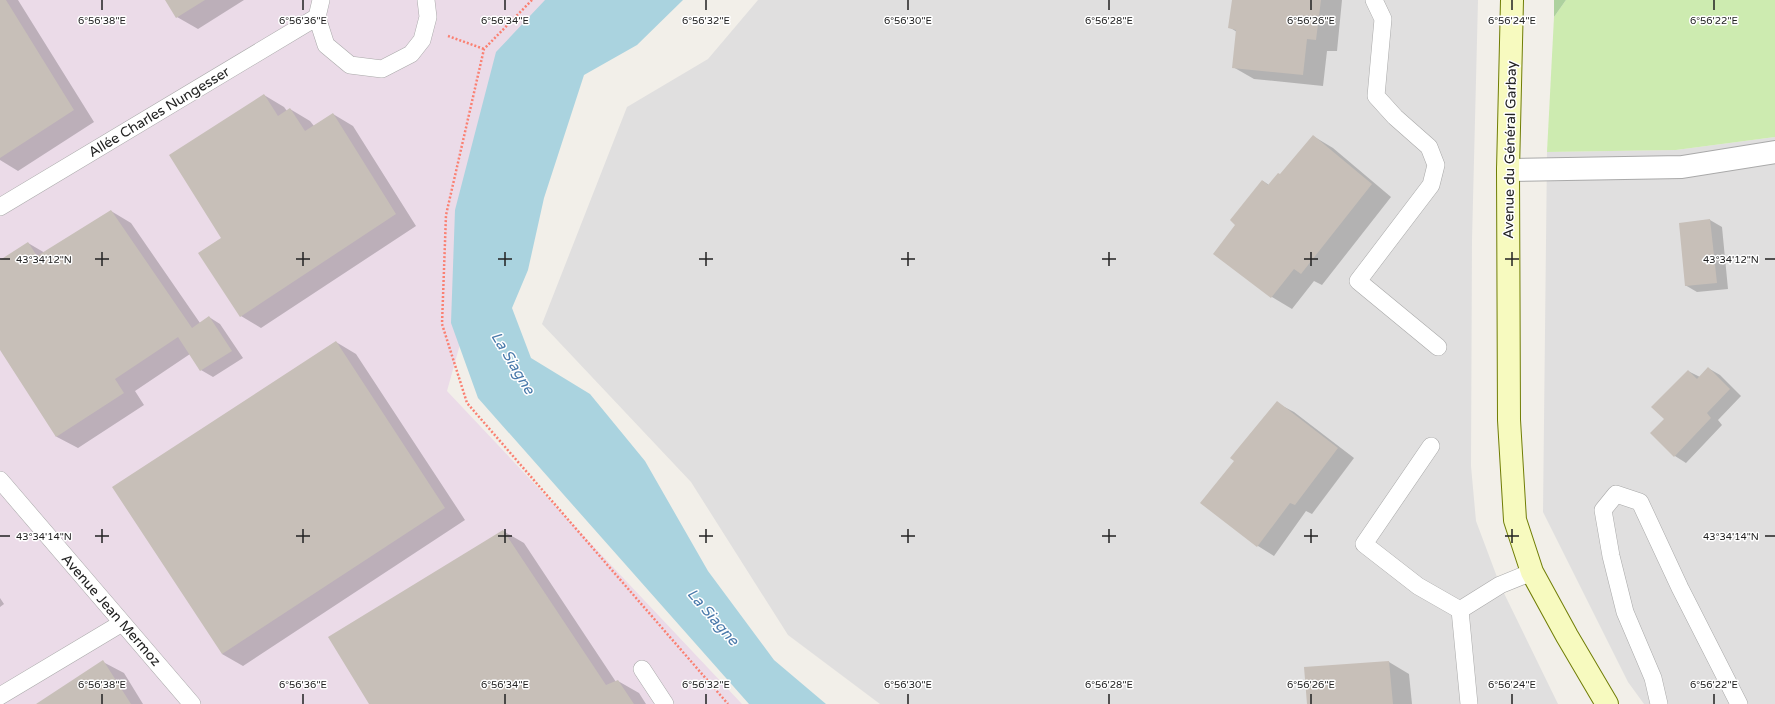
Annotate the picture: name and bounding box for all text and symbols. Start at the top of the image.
text: 6°56'38"E [78,15,126,27]
text: 6°56'36"E [279,15,327,27]
text: 6°56'34"E [481,15,529,27]
text: 6°56'32"E [682,15,730,27]
text: 6°56'30"E [884,15,932,27]
text: 6°56'28"E [1085,15,1133,27]
text: 6°56'26"E [1287,15,1335,27]
text: 6°56'24"E [1488,15,1536,27]
text: 6°56'22"E [1690,15,1738,27]
street label: Avenue du Général Garbay [1500,60,1520,239]
street label: Allée Charles Nungesser [85,63,233,161]
text: 43°34'12"N [16,254,72,266]
text: 43°34'12"N [1703,254,1759,266]
water label: La Siagne [487,329,539,399]
text: 43°34'14"N [16,531,72,543]
text: 43°34'14"N [1703,531,1759,543]
street label: Avenue Jean Mermoz [58,550,164,670]
water label: La Siagne [683,585,744,650]
text: 6°56'38"E [78,679,126,691]
text: 6°56'36"E [279,679,327,691]
text: 6°56'34"E [481,679,529,691]
text: 6°56'32"E [682,679,730,691]
text: 6°56'30"E [884,679,932,691]
text: 6°56'28"E [1085,679,1133,691]
text: 6°56'26"E [1287,679,1335,691]
text: 6°56'24"E [1488,679,1536,691]
text: 6°56'22"E [1690,679,1738,691]

